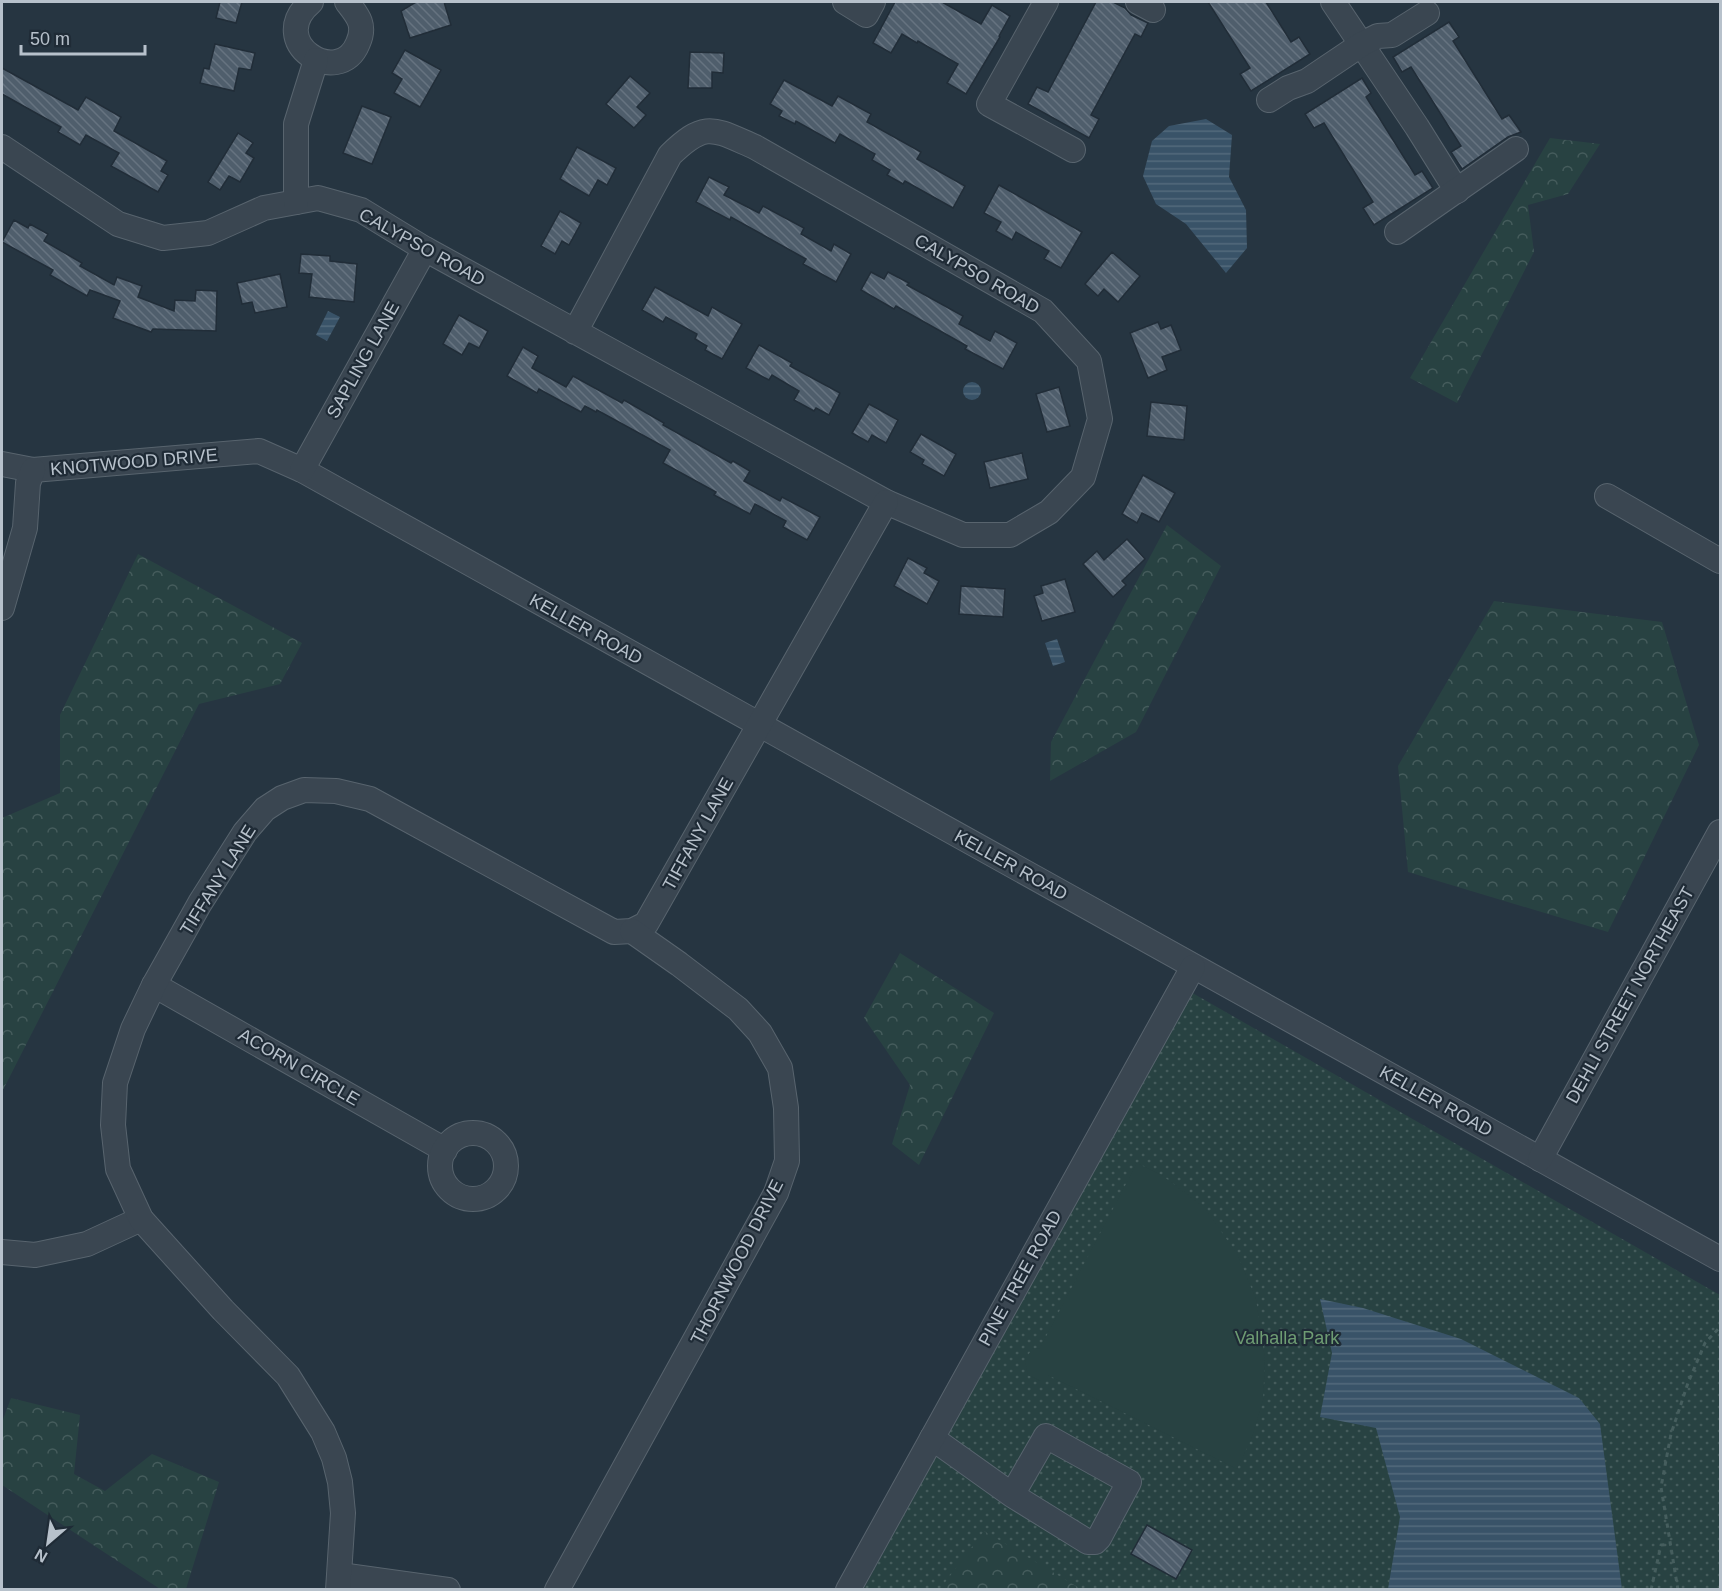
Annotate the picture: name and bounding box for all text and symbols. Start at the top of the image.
scale bar [21,18,146,56]
text: 50 m [30,29,70,49]
street label: CALYPSO ROAD [356,204,488,290]
street label: CALYPSO ROAD [911,230,1043,318]
street label: SAPLING LANE [323,298,403,422]
street label: KNOTWOOD DRIVE [49,445,219,479]
street label: KELLER ROAD [526,590,646,668]
street label: TIFFANY LANE [659,774,737,894]
street label: TIFFANY LANE [176,821,260,939]
street label: KELLER ROAD [951,826,1071,904]
street label: DEHLI STREET NORTHEAST [1562,883,1698,1107]
street label: ACORN CIRCLE [235,1024,363,1110]
street label: KELLER ROAD [1376,1062,1496,1140]
street label: THORNWOOD DRIVE [687,1176,787,1348]
street label: PINE TREE ROAD [974,1207,1066,1349]
park label: Valhalla Park [1235,1328,1340,1348]
north arrow [18,1513,78,1573]
text: N [32,1545,50,1566]

